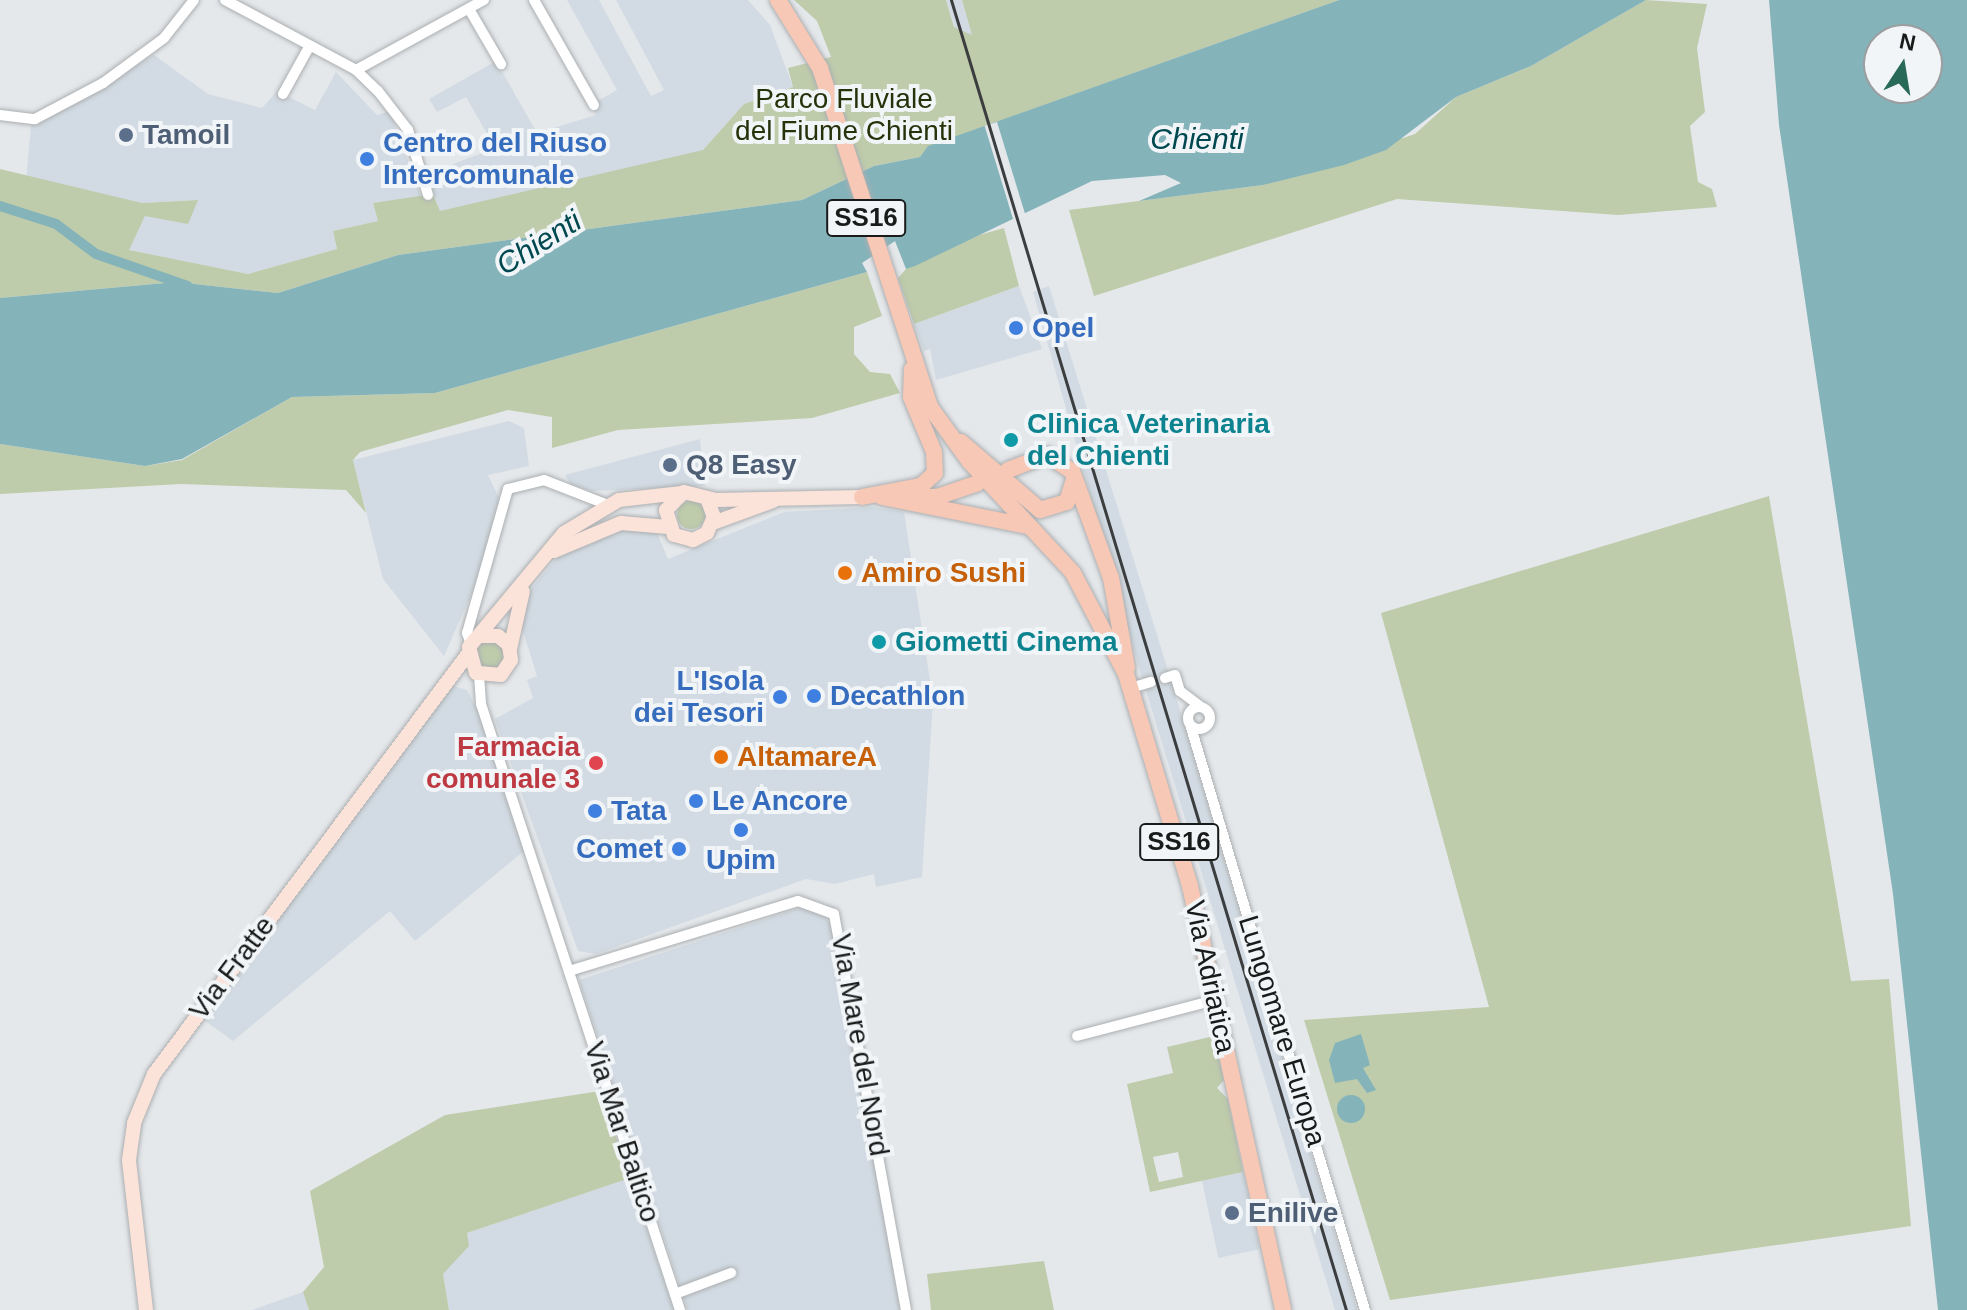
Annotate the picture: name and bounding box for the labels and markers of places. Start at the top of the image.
place label: Tamoil [142,118,230,152]
marker: Tamoil [117,126,135,144]
place label: Centro del Riuso Intercomunale [383,126,607,192]
marker: Centro del Riuso Intercomunale [358,150,376,168]
place label: Opel [1032,311,1094,345]
marker: Opel [1007,319,1025,337]
place label: Clinica Veterinaria del Chienti [1027,407,1270,473]
marker: Clinica Veterinaria del Chienti [1002,431,1020,449]
place label: Q8 Easy [686,448,797,482]
marker: Q8 Easy [661,456,679,474]
place label: Amiro Sushi [861,556,1026,590]
marker: Amiro Sushi [836,564,854,582]
place label: Giometti Cinema [895,625,1117,659]
marker: Giometti Cinema [870,633,888,651]
place label: L'Isola dei Tesori [634,664,764,730]
place label: Decathlon [830,679,965,713]
marker: Decathlon [805,687,823,705]
marker: L'Isola dei Tesori [771,688,789,706]
place label: Farmacia comunale 3 [426,730,580,796]
place label: AltamareA [737,740,877,774]
marker: AltamareA [712,748,730,766]
marker: Farmacia comunale 3 [587,754,605,772]
place label: Le Ancore [712,784,849,818]
marker: Le Ancore [687,792,705,810]
place label: Tata [611,794,666,828]
marker: Tata [586,802,604,820]
marker: Upim [732,821,750,839]
place label: Comet [576,832,663,866]
marker: Comet [670,840,688,858]
place label: Upim [706,843,776,877]
place label: Enilive [1248,1196,1338,1230]
marker: Enilive [1223,1204,1241,1222]

